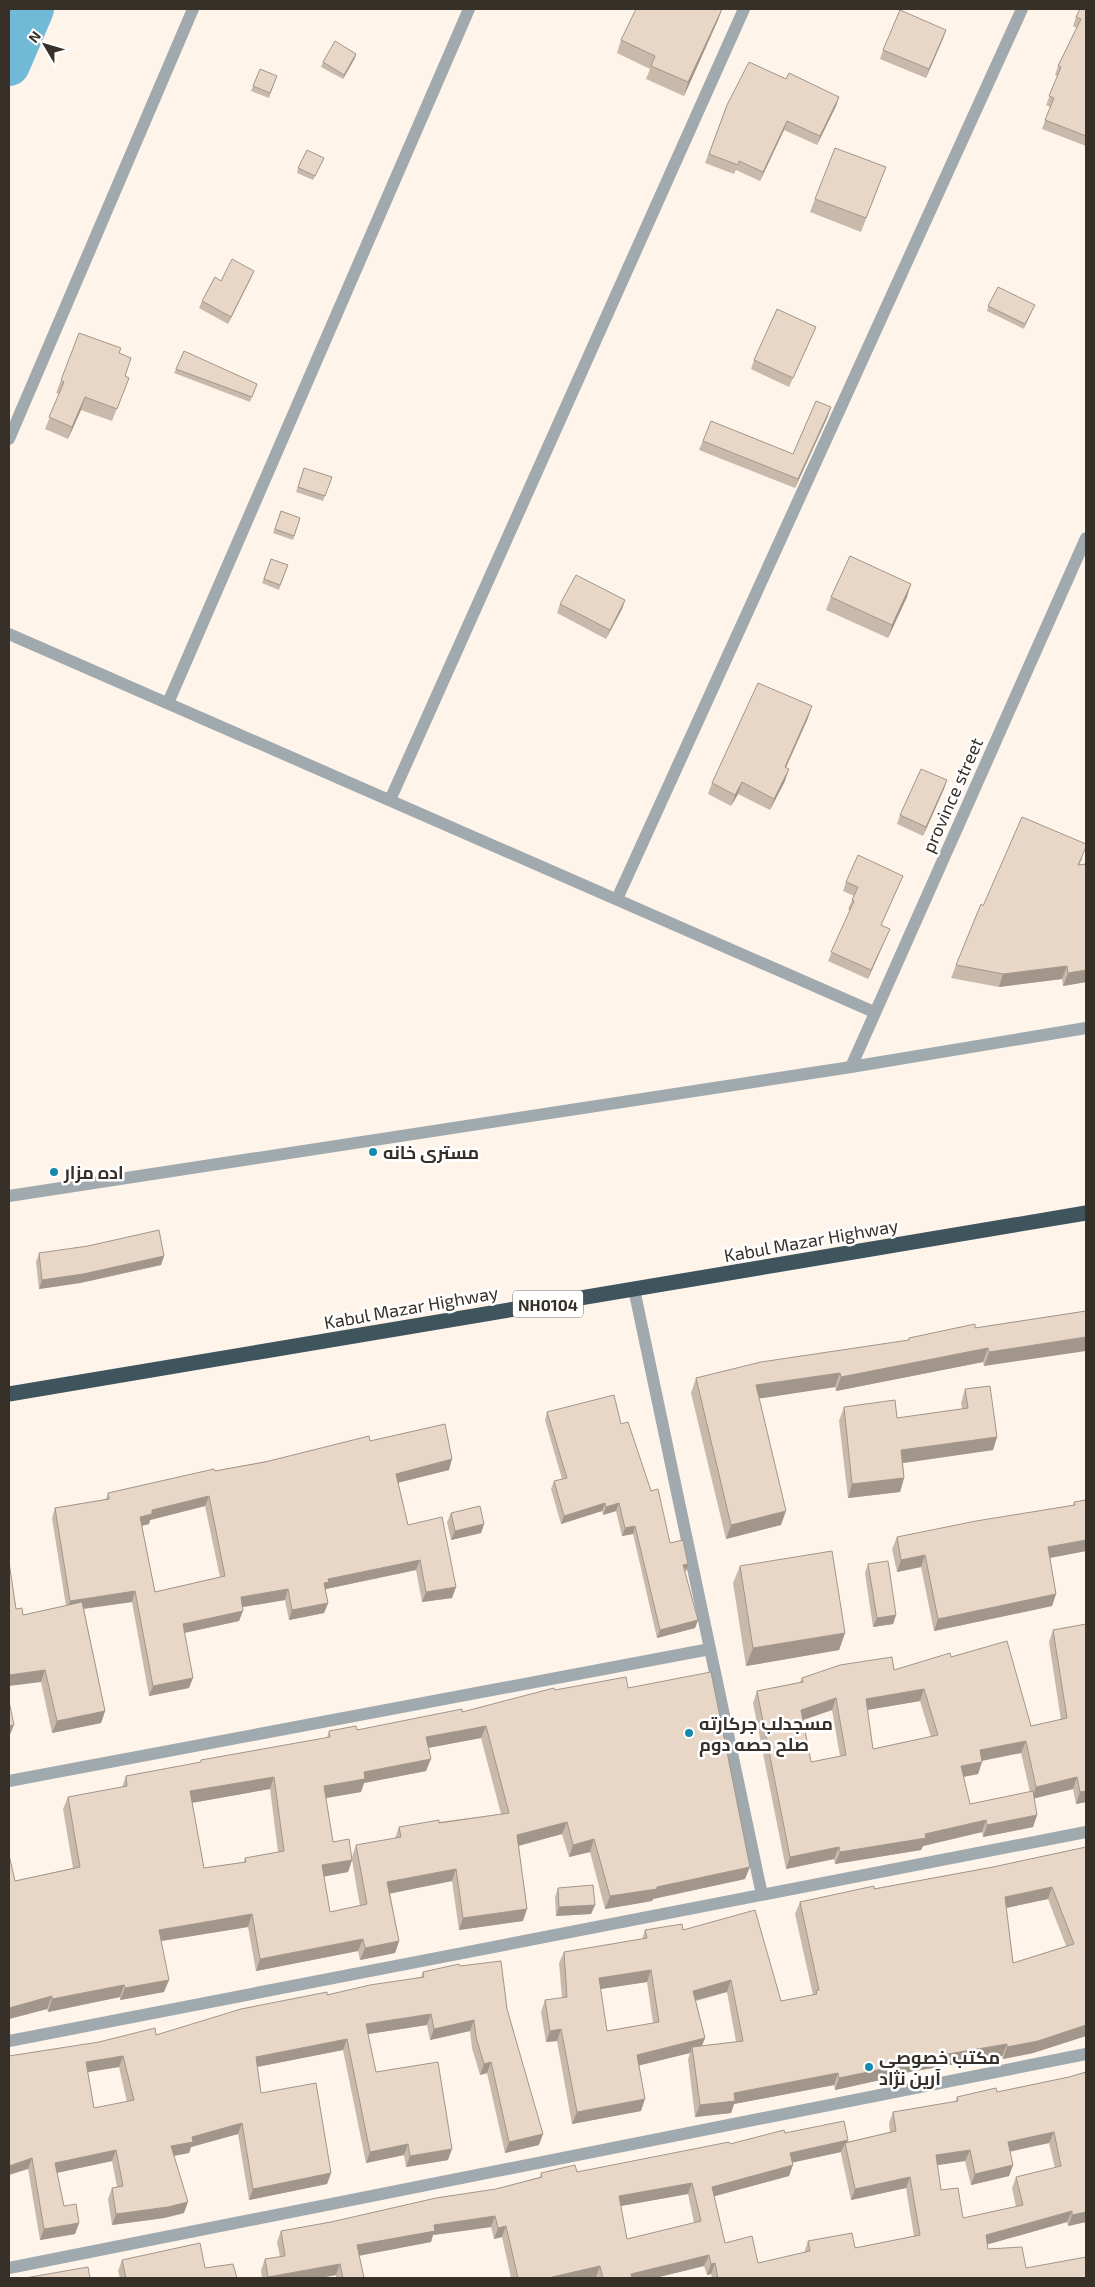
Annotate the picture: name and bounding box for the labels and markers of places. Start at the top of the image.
place label: مستری خانه [383,1141,479,1164]
marker: مستری خانه [367,1146,379,1158]
place label: اده مزار [63,1161,124,1184]
marker: اده مزار [48,1166,60,1178]
place label: مسجدلب جرکارته صلح حصه دوم [699,1712,833,1757]
marker: مسجدلب جرکارته صلح حصه دوم [683,1727,695,1739]
place label: مکتب خصوصی آرین نژاد [879,2046,1000,2090]
marker: مکتب خصوصی آرین نژاد [863,2061,875,2073]

